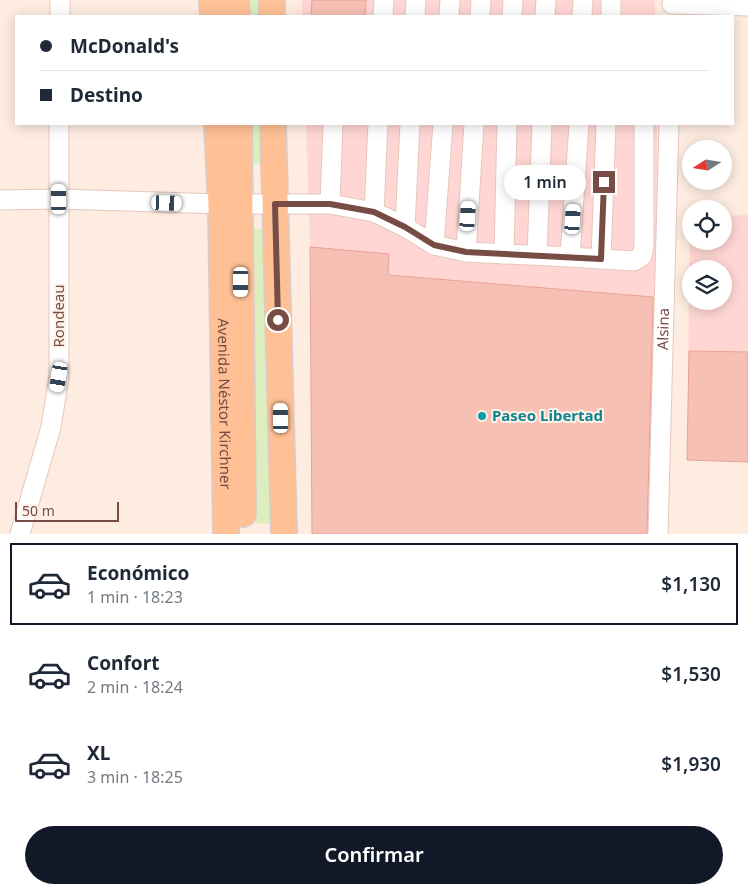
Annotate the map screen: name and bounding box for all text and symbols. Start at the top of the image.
text: McDonald's [70,33,179,59]
text: Destino [70,82,143,108]
north arrow [682,140,732,190]
map controls [682,140,732,310]
callout: 1 min [504,164,586,200]
text: 1 min [523,171,567,193]
route end [593,171,615,193]
car [51,184,66,214]
car [151,195,182,211]
button: locate [682,200,732,250]
car [459,201,476,231]
car [564,204,581,234]
button: layers [682,260,732,310]
car [233,267,248,297]
street label: Rondeau [48,284,68,348]
street label: Alsina [652,308,673,350]
route start [267,309,289,331]
street label: Avenida Néstor Kirchner [214,318,236,490]
car [49,361,68,393]
car [273,403,288,433]
place label: Paseo Libertad [492,405,603,425]
marker: Paseo Libertad [476,410,488,422]
scale bar [15,499,119,522]
text: 50 m [22,501,55,520]
text: Económico [87,560,189,586]
icon: car [27,562,72,607]
text: $1,130 [661,571,721,597]
text: 1 min · 18:23 [87,586,183,608]
text: Confort [87,650,159,676]
icon: car [27,652,72,697]
text: $1,530 [661,661,721,687]
text: 2 min · 18:24 [87,676,183,698]
text: XL [87,740,110,766]
icon: car [27,742,72,787]
text: $1,930 [661,751,721,777]
text: 3 min · 18:25 [87,766,183,788]
button: Confirmar [25,826,723,884]

